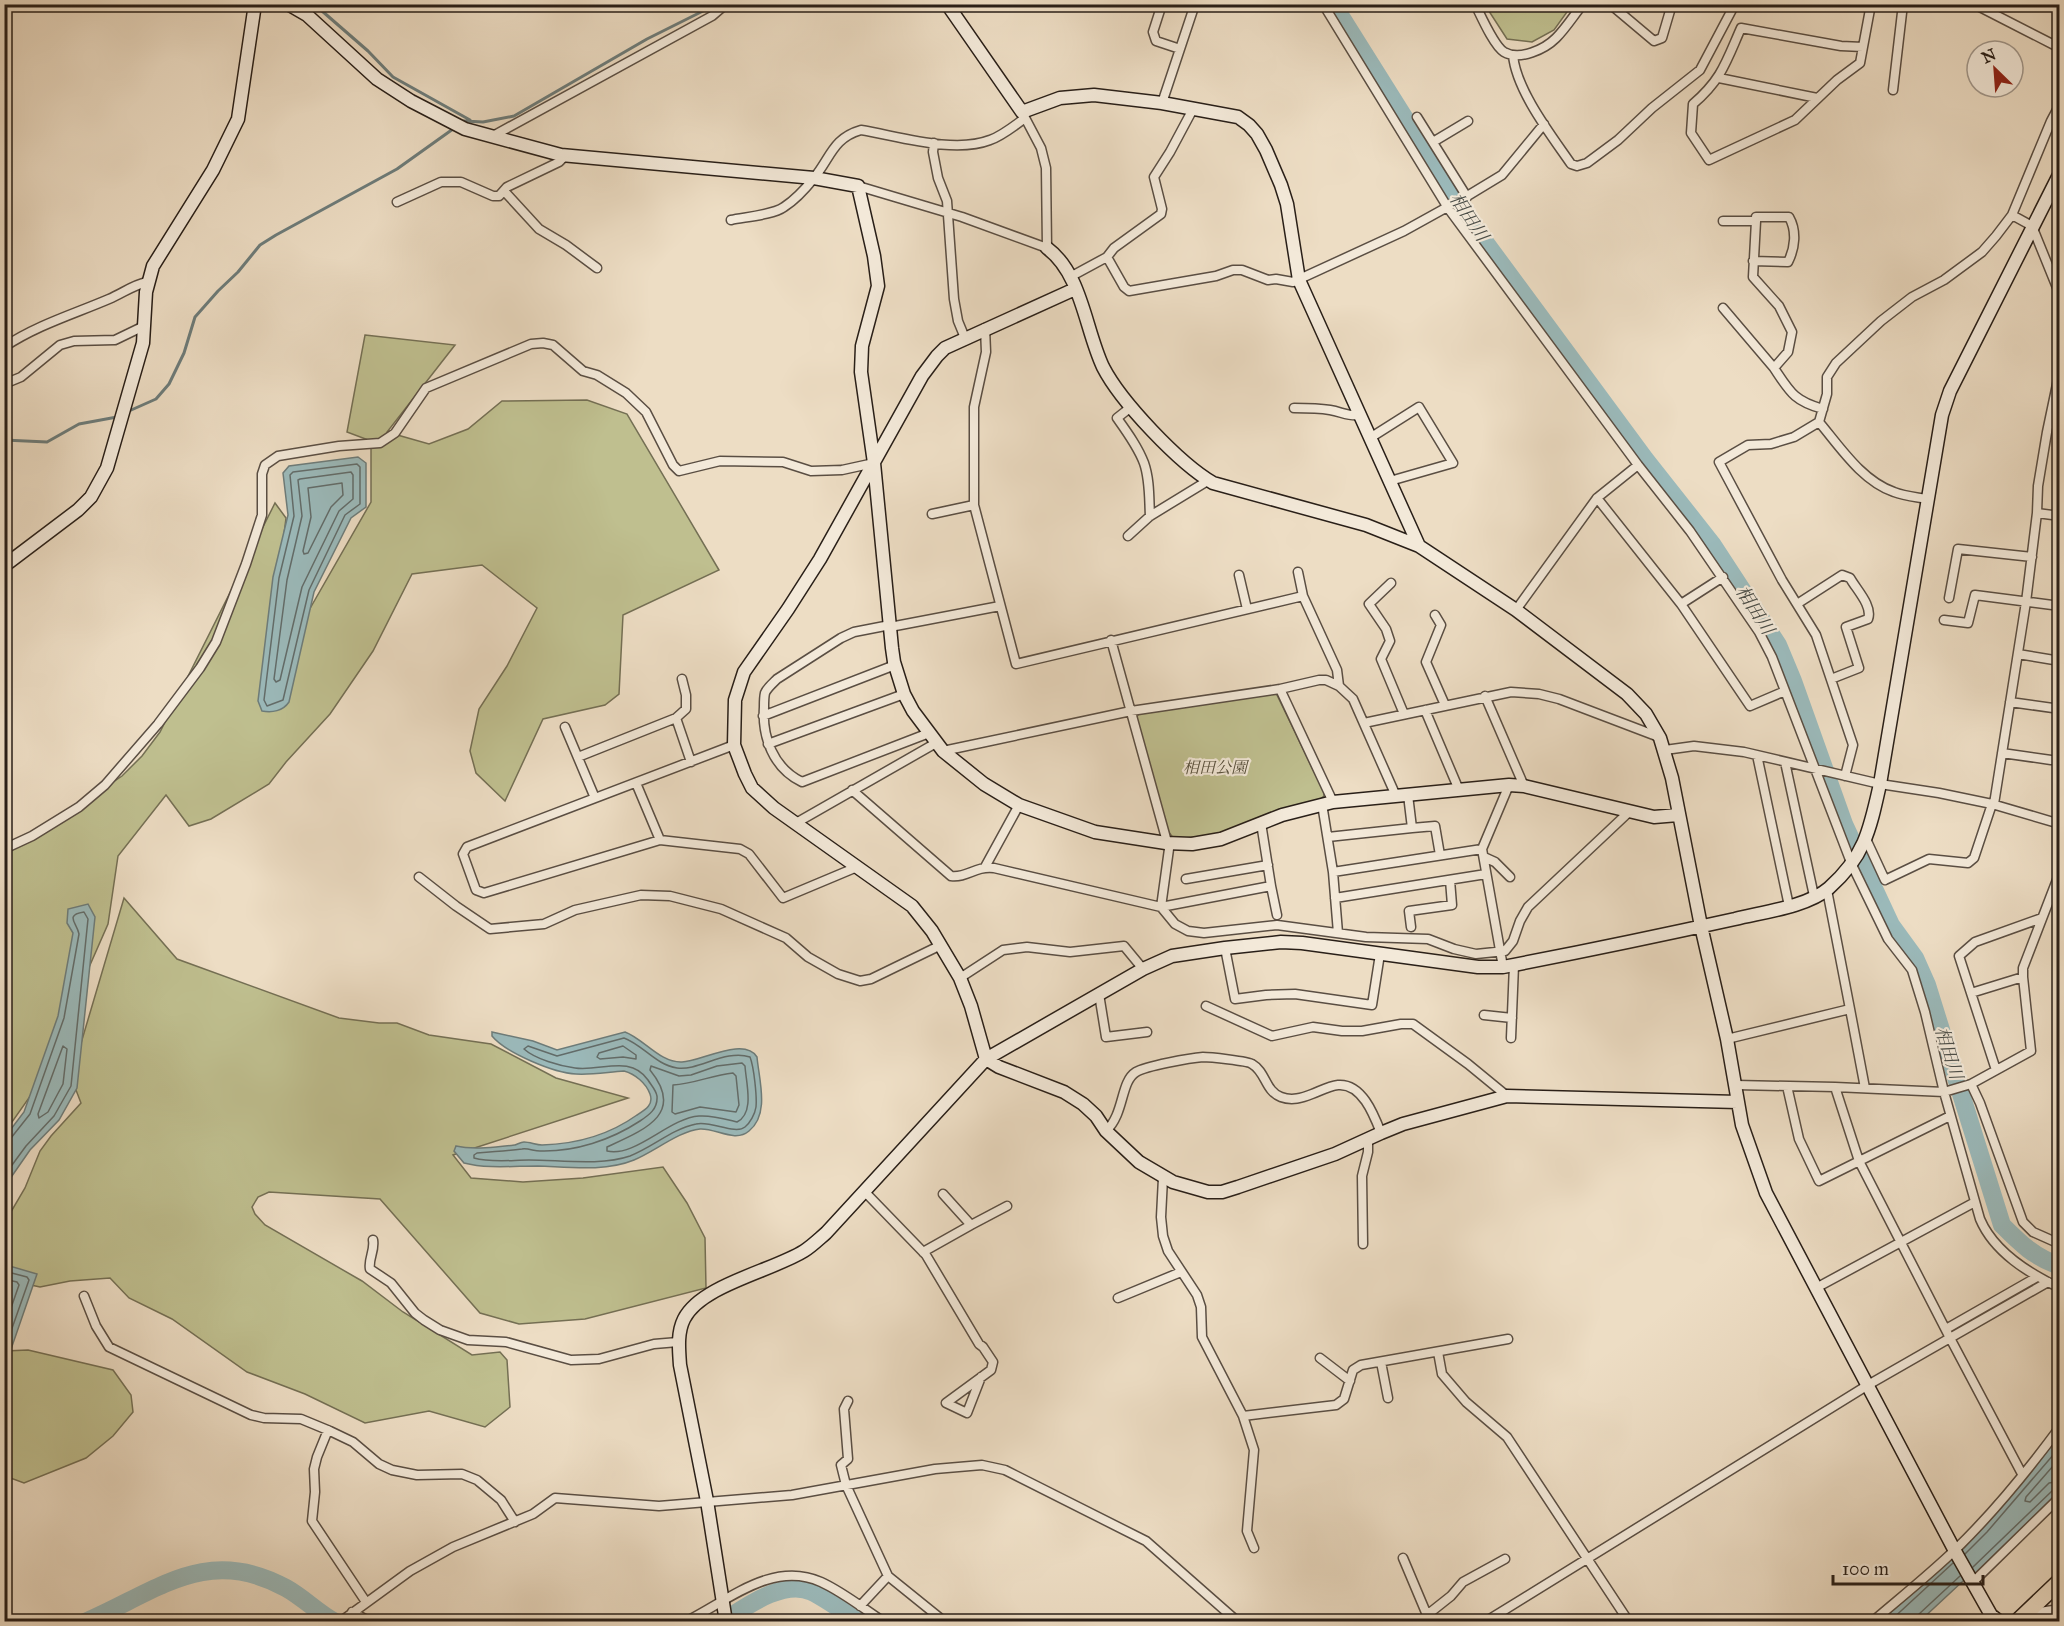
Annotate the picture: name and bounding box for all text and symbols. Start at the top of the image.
north arrow [1965,39,2025,99]
text: N [1979,44,1999,67]
water label: 相田川 [1445,188,1494,247]
water label: 相田川 [1731,581,1780,640]
park label: 相田公園 [1183,758,1250,777]
water label: 相田川 [1931,1024,1968,1084]
scale bar [1833,1548,1983,1586]
text: 100 m [1842,1558,1889,1580]

